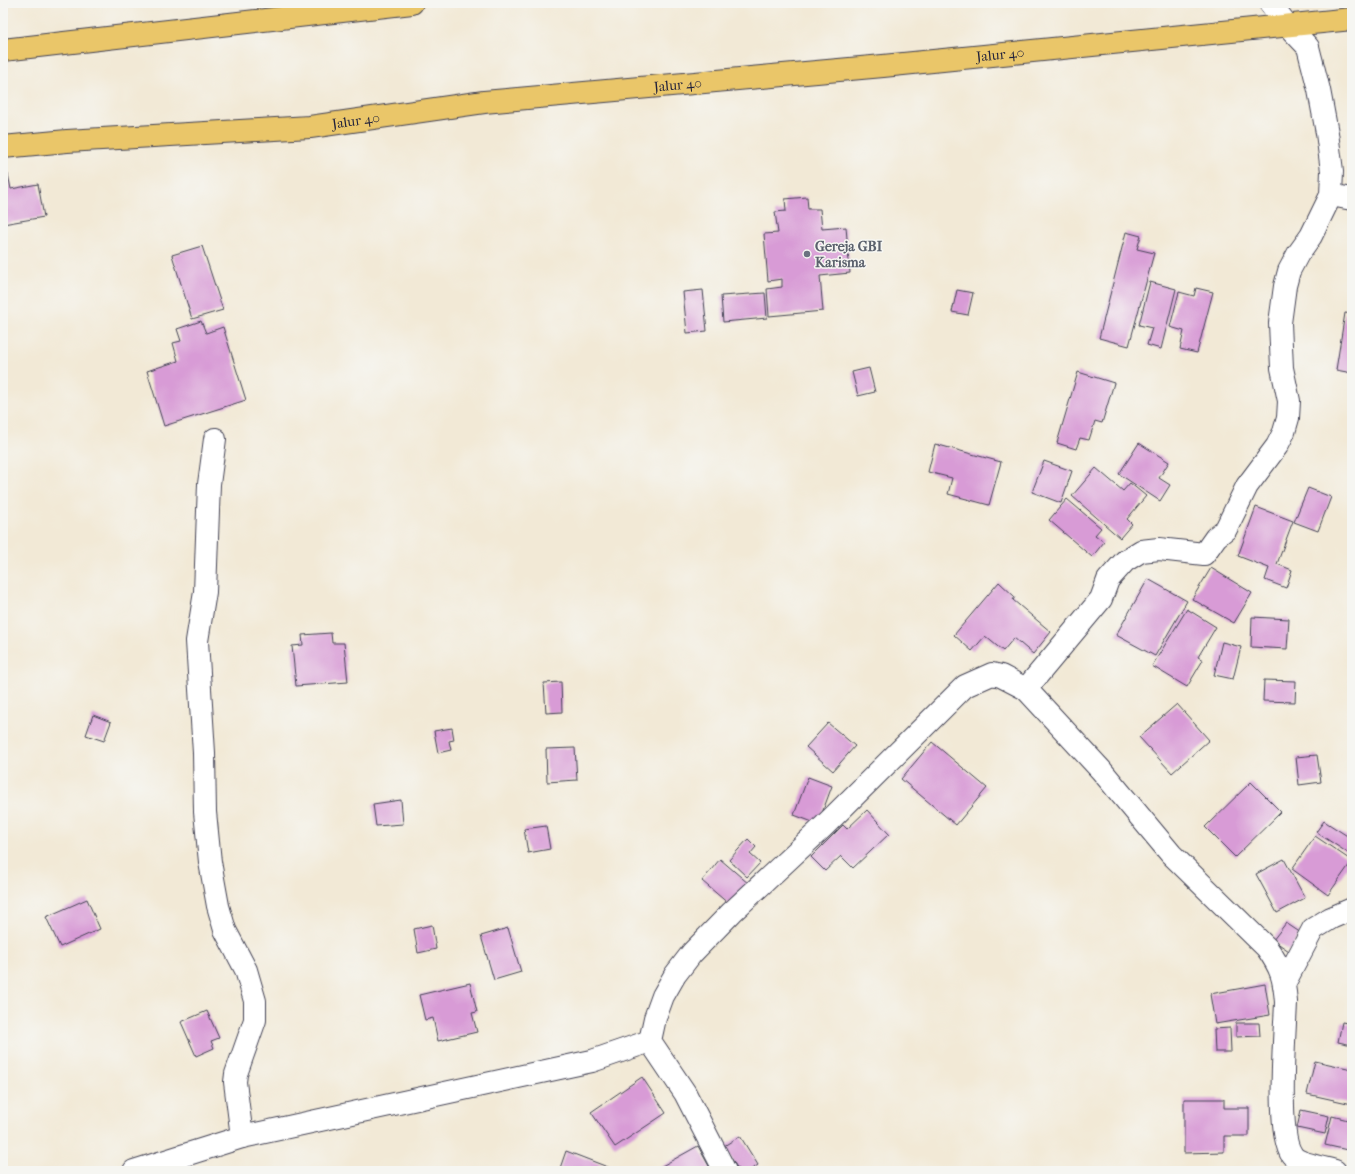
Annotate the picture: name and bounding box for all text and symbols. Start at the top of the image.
street label: Jalur 40 [975,43,1025,65]
street label: Jalur 40 [652,74,702,95]
street label: Jalur 40 [330,109,381,132]
place label: Gereja GBI Karisma [815,238,883,271]
marker: Gereja GBI Karisma [802,249,812,259]

